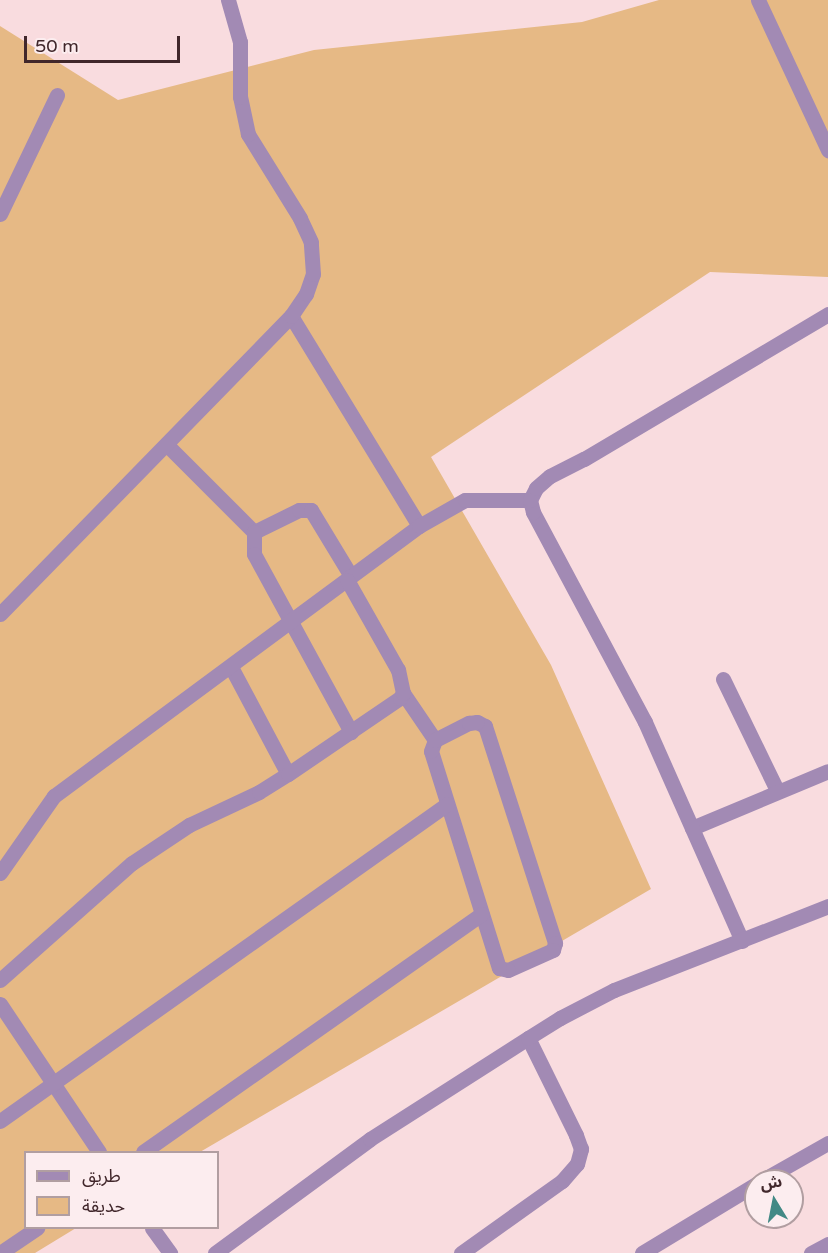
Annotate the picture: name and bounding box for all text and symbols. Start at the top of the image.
scale bar [27,24,183,62]
text: 50 m [35,35,79,57]
legend [24,1151,219,1229]
text: طريق [82,1165,121,1187]
north arrow [744,1169,804,1229]
text: ش [759,1171,784,1195]
text: حديقة [82,1195,125,1217]

